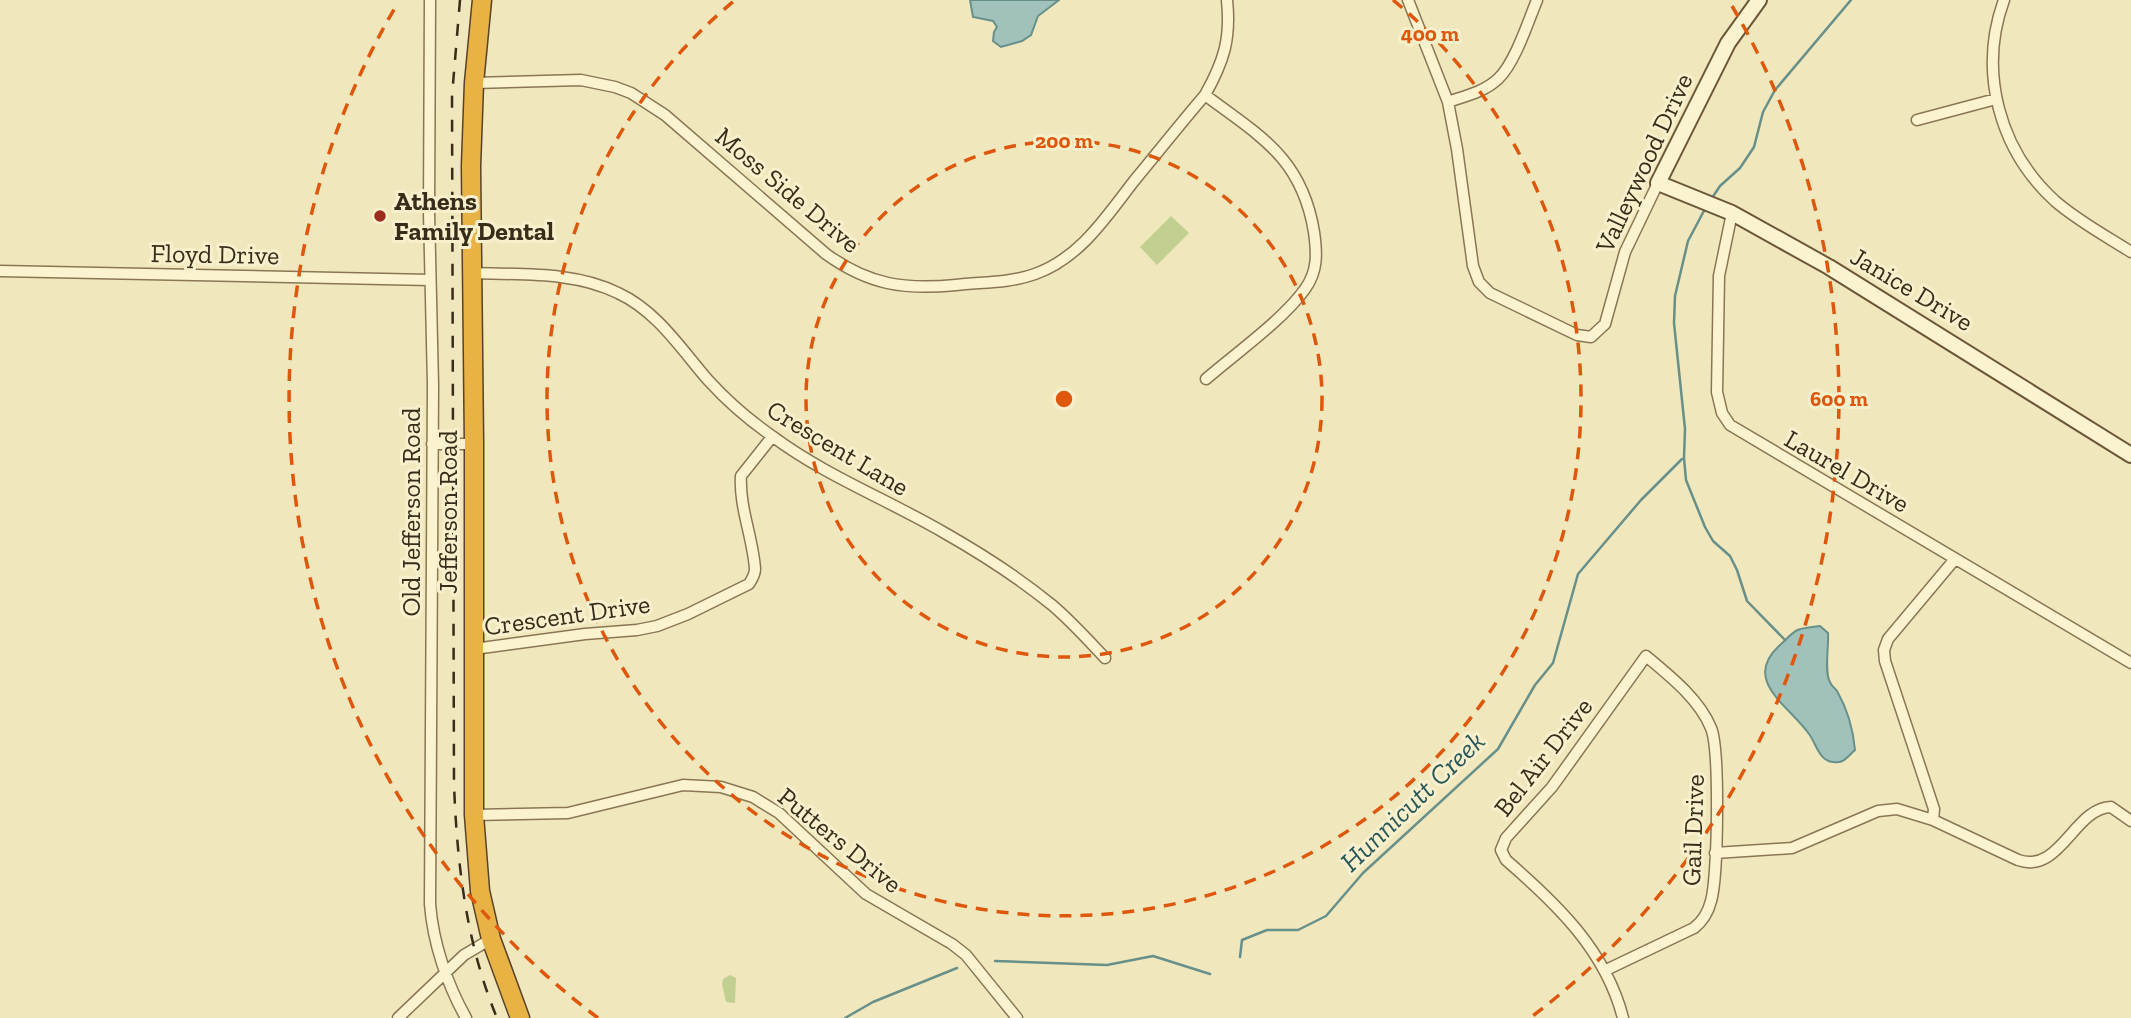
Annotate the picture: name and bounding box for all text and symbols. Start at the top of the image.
text: 400 m [1401,21,1460,46]
street label: Valleywood Drive [1588,68,1700,259]
street label: Moss Side Drive [709,120,867,260]
text: 200 m [1035,128,1093,153]
place label: Athens Family Dental [394,185,554,247]
marker: Athens Family Dental [372,208,388,224]
street label: Floyd Drive [150,237,280,271]
street label: Janice Drive [1845,240,1979,338]
text: 600 m [1810,386,1868,411]
centre of rings [1052,387,1076,411]
street label: Crescent Lane [761,393,915,503]
street label: Old Jefferson Road [395,407,427,617]
street label: Laurel Drive [1779,423,1915,519]
street label: Jefferson Road [432,430,464,594]
street label: Crescent Drive [482,588,652,642]
street label: Bel Air Drive [1487,691,1599,823]
water label: Hunnicutt Creek [1333,724,1491,878]
street label: Gail Drive [1675,774,1711,886]
street label: Putters Drive [771,780,909,900]

